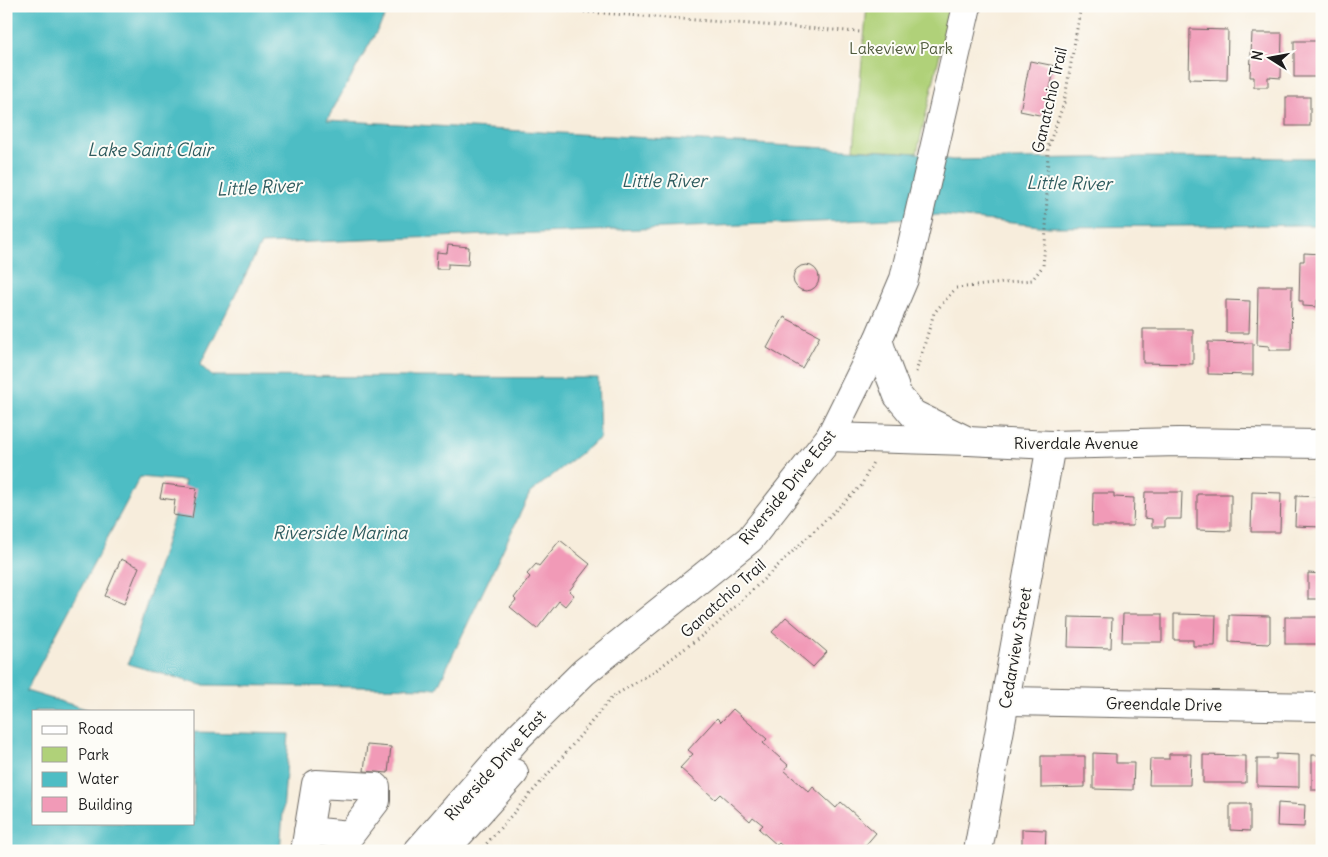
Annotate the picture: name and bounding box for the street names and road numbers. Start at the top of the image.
street label: Ganatchio Trail [1027,45,1071,155]
street label: Riverside Drive East [735,425,840,548]
street label: Riverdale Avenue [1014,433,1138,453]
street label: Ganatchio Trail [676,554,770,642]
street label: Cedarview Street [994,585,1036,710]
street label: Greendale Drive [1106,693,1222,715]
street label: Riverside Drive East [440,705,550,824]

